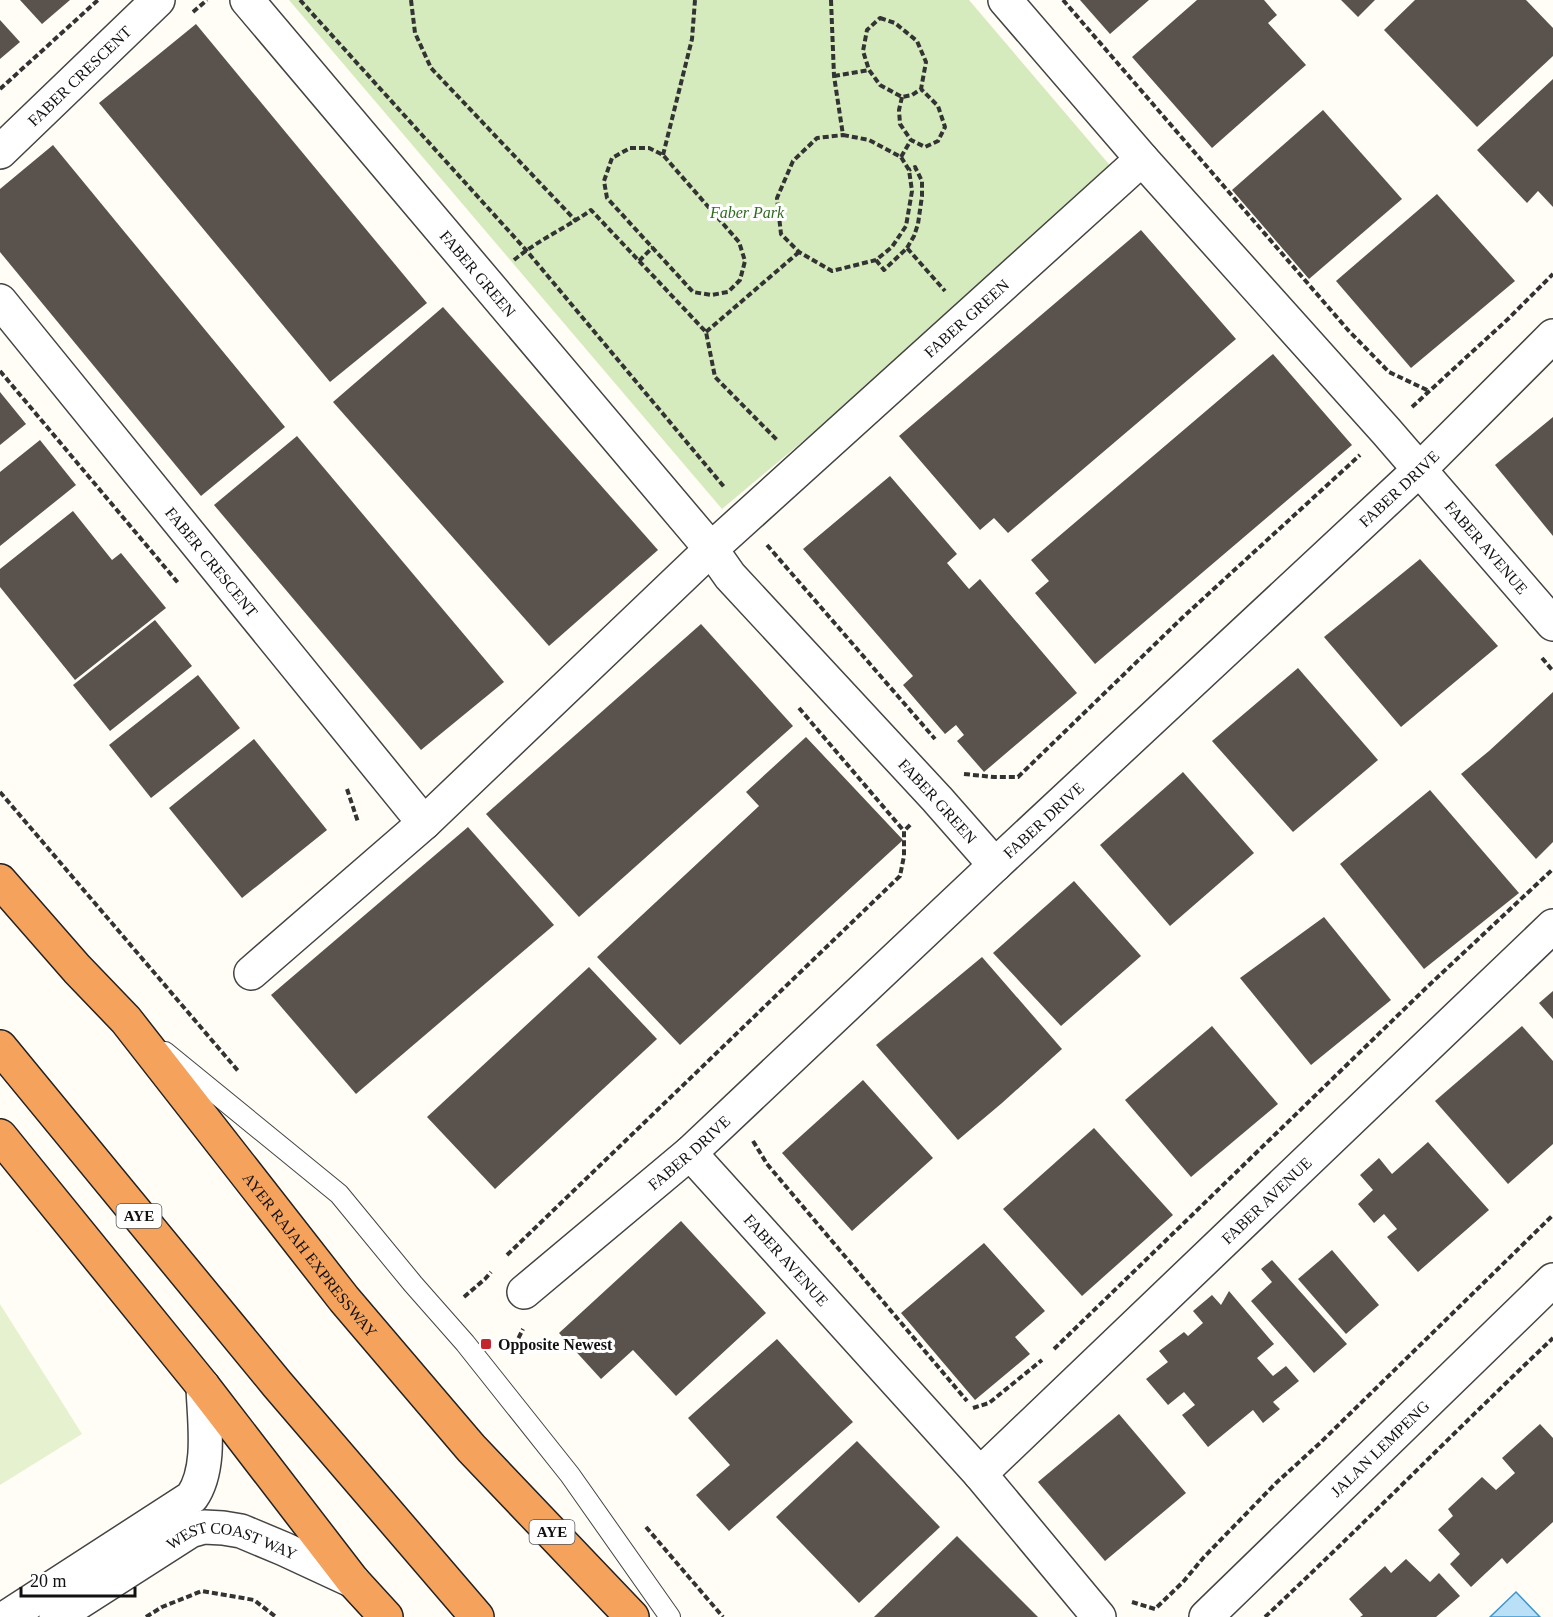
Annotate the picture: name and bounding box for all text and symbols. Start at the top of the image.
street label: FABER CRESCENT [25,23,135,129]
park label: Faber Park [709,204,785,221]
street label: FABER GREEN [436,227,519,321]
street label: FABER GREEN [921,276,1013,361]
street label: FABER DRIVE [1356,447,1442,531]
street label: FABER AVENUE [1441,498,1531,597]
street label: FABER CRESCENT [162,504,261,621]
street label: FABER GREEN [895,755,980,847]
street label: FABER DRIVE [1000,779,1087,862]
street label: FABER DRIVE [645,1112,733,1193]
street label: FABER AVENUE [1218,1154,1315,1247]
street label: AYER RAJAH EXPRESSWAY [239,1169,381,1341]
road number: AYE [116,1204,162,1228]
street label: FABER AVENUE [741,1211,832,1309]
place label: Opposite Newest [498,1336,613,1354]
marker: Opposite Newest [479,1337,493,1351]
street label: JALAN LEMPENG [1327,1397,1433,1500]
street label: WEST COAST WAY [164,1519,300,1563]
road number: AYE [530,1520,574,1544]
scale bar [21,1560,135,1598]
text: 20 m [30,1571,67,1591]

